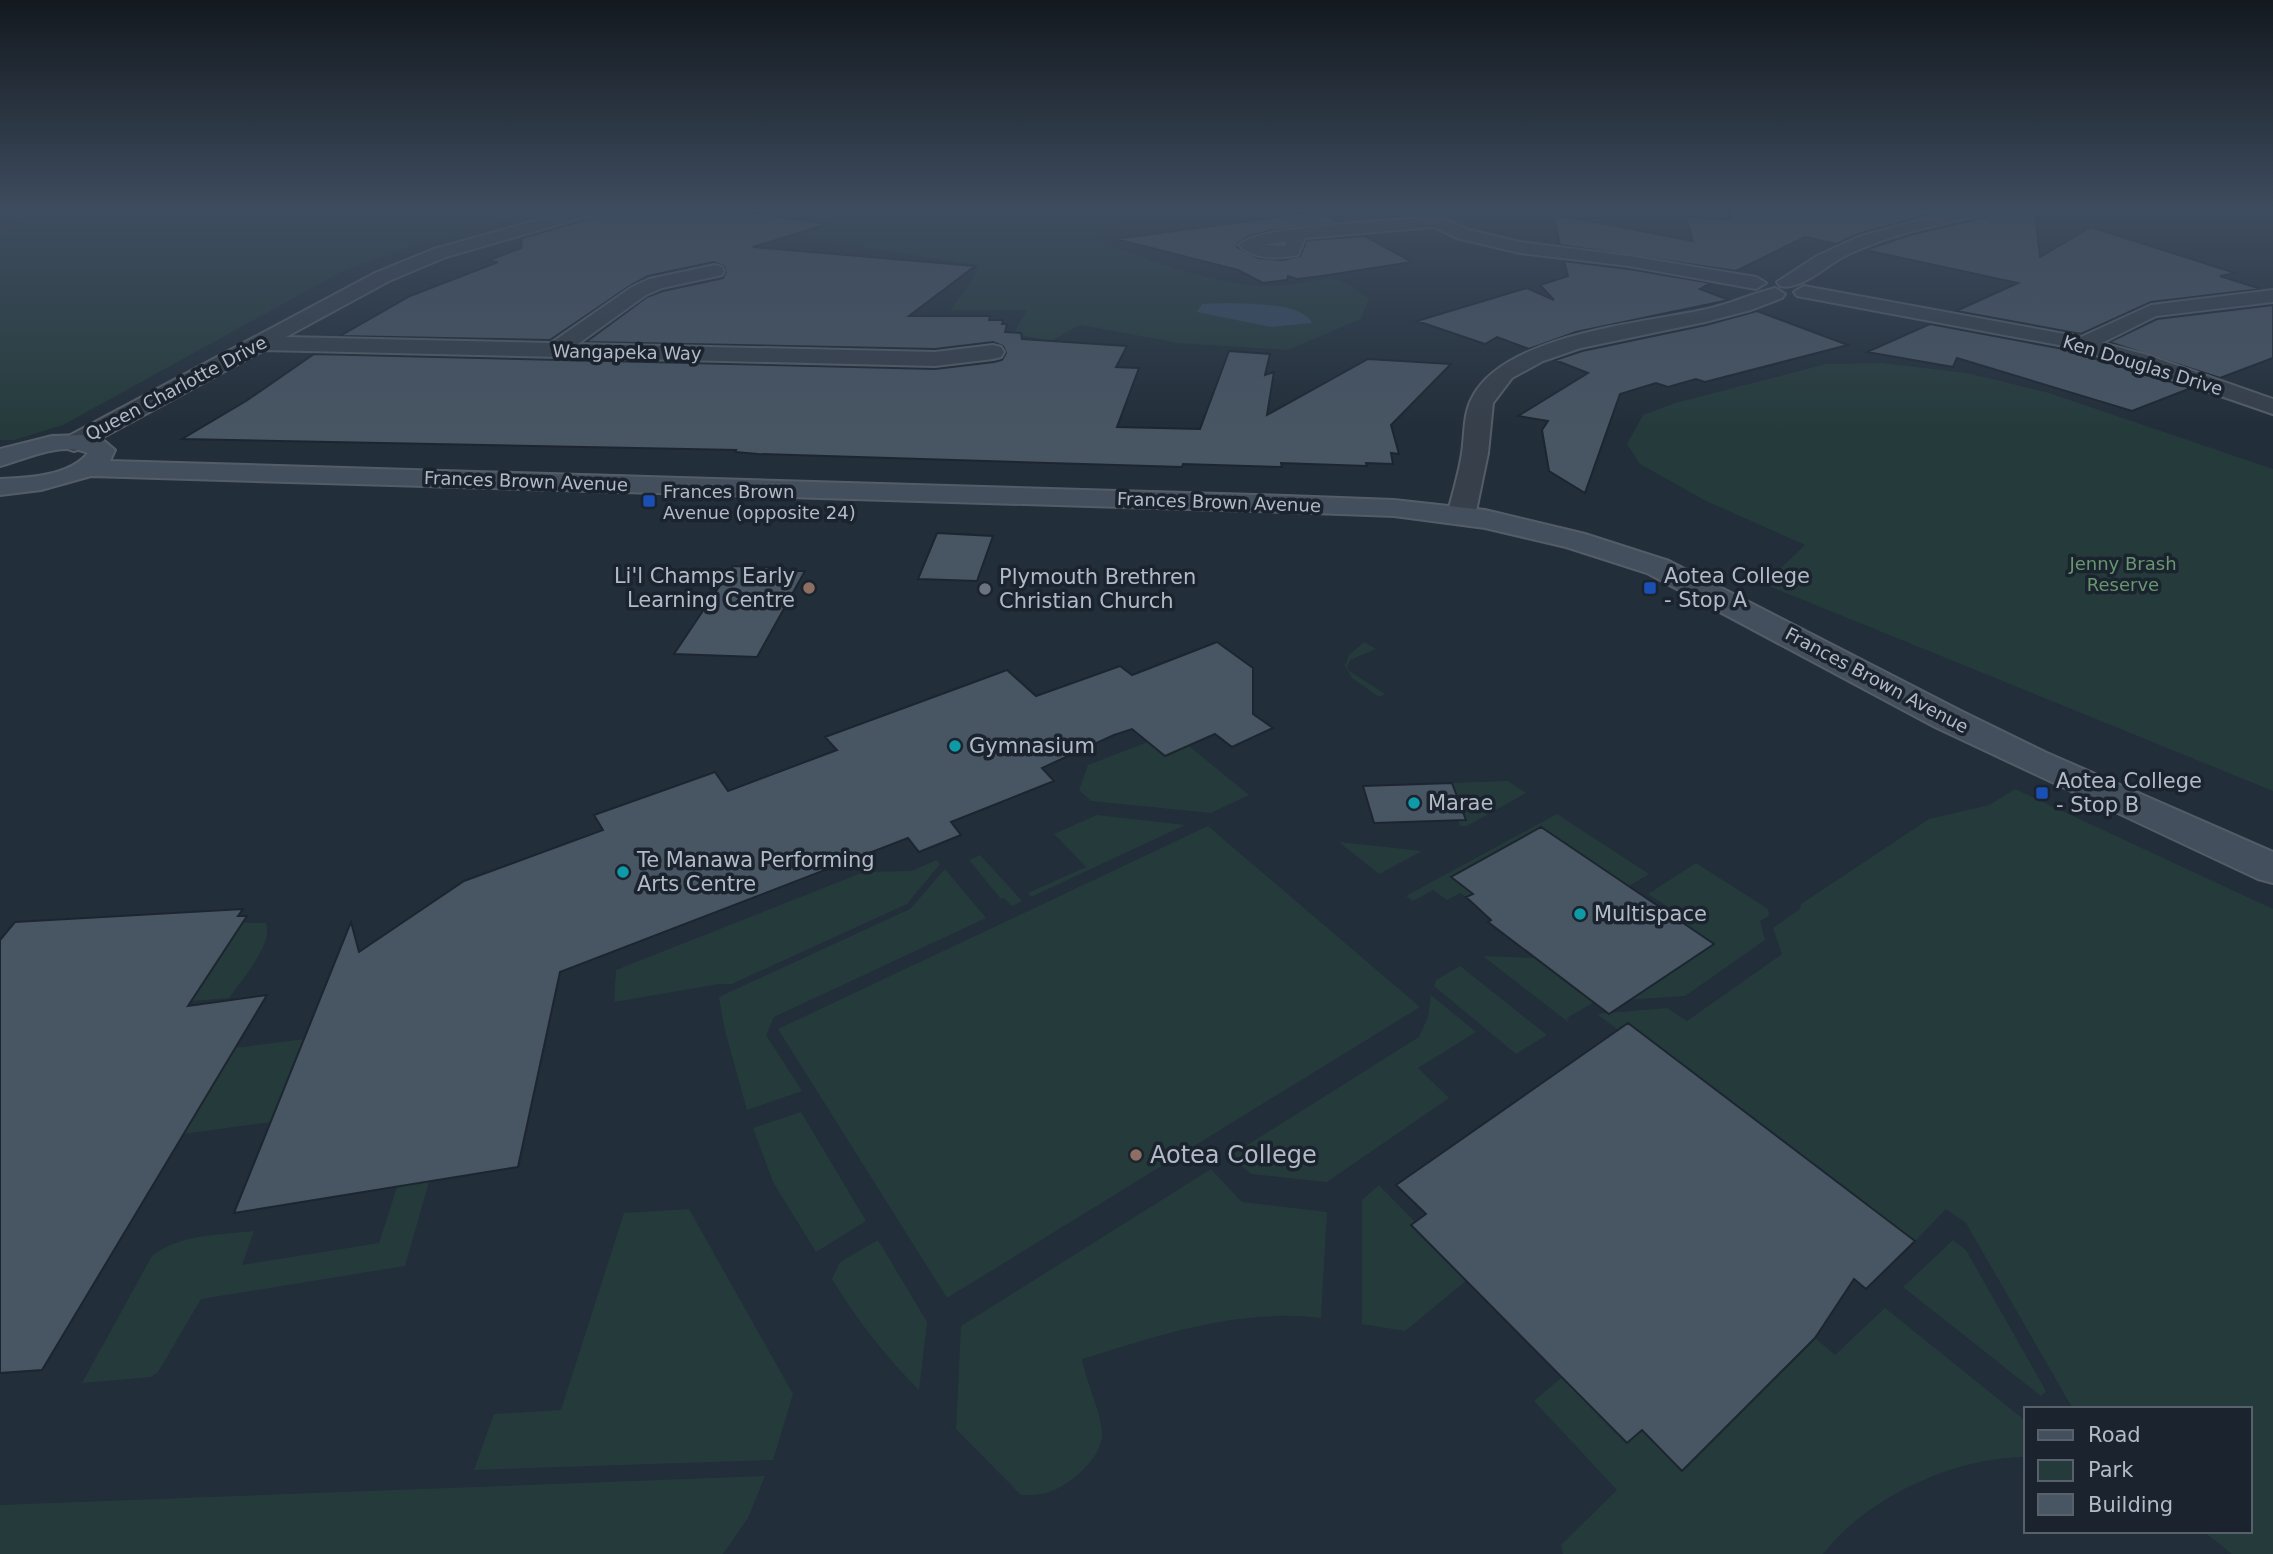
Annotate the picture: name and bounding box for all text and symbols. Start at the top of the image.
street label: Queen Charlotte Drive [82,331,270,445]
street label: Ken Douglas Drive [2061,331,2225,399]
street label: Wangapeka Way [552,340,702,364]
street label: Frances Brown Avenue [424,467,628,495]
place label: Frances Brown Avenue (opposite 24) [663,481,856,523]
street label: Frances Brown Avenue [1117,488,1321,516]
marker: Frances Brown Avenue (opposite 24) [641,493,657,509]
park label: Jenny Brash Reserve [2068,553,2177,595]
place label: Li'l Champs Early Learning Centre [614,564,795,612]
place label: Aotea College - Stop A [1664,564,1810,612]
place label: Plymouth Brethren Christian Church [999,565,1196,613]
marker: Li'l Champs Early Learning Centre [801,580,817,596]
marker: Aotea College - Stop A [1642,580,1658,596]
marker: Plymouth Brethren Christian Church [977,581,993,597]
street label: Frances Brown Avenue [1782,623,1972,737]
place label: Gymnasium [969,734,1095,758]
marker: Gymnasium [947,738,963,754]
place label: Aotea College - Stop B [2056,769,2202,817]
marker: Aotea College - Stop B [2034,785,2050,801]
place label: Marae [1428,791,1493,815]
marker: Marae [1406,795,1422,811]
place label: Te Manawa Performing Arts Centre [636,848,875,896]
marker: Te Manawa Performing Arts Centre [615,864,631,880]
place label: Multispace [1594,902,1707,926]
marker: Multispace [1572,906,1588,922]
place label: Aotea College [1150,1141,1317,1169]
marker: Aotea College [1128,1147,1144,1163]
legend [2024,1407,2252,1533]
text: Road [2088,1423,2141,1447]
text: Park [2088,1458,2134,1482]
text: Building [2088,1493,2173,1517]

